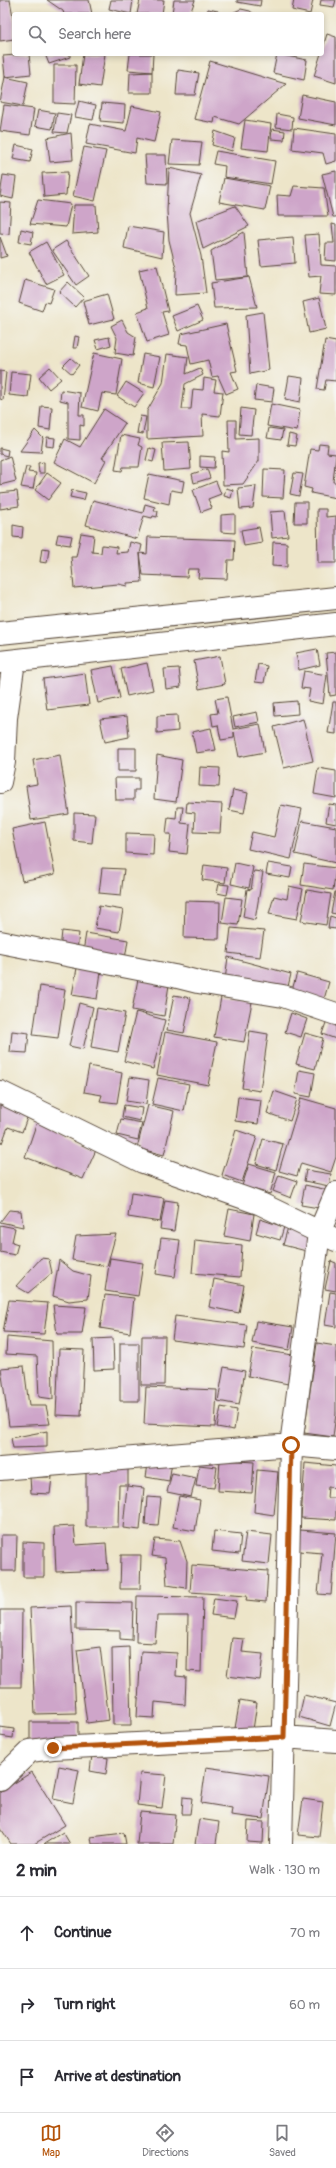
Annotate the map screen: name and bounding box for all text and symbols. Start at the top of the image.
search box [12,12,324,56]
icon: search [26,23,48,45]
text: Search here [58,25,131,44]
route start [282,1436,300,1454]
route end [44,1739,62,1757]
text: 2 min [16,1860,57,1881]
text: Walk · 130 m [249,1862,320,1878]
icon: ahead [16,1922,38,1944]
text: Continue [54,1923,112,1942]
text: 70 m [290,1925,320,1941]
icon: right [16,1994,38,2016]
text: Turn right [54,1995,115,2014]
text: 60 m [289,1997,320,2013]
icon: arrive [16,2066,38,2088]
text: Arrive at destination [54,2067,181,2086]
tab: Map [40,2122,62,2159]
tab: Directions [142,2122,189,2159]
tab: Saved [269,2122,296,2159]

